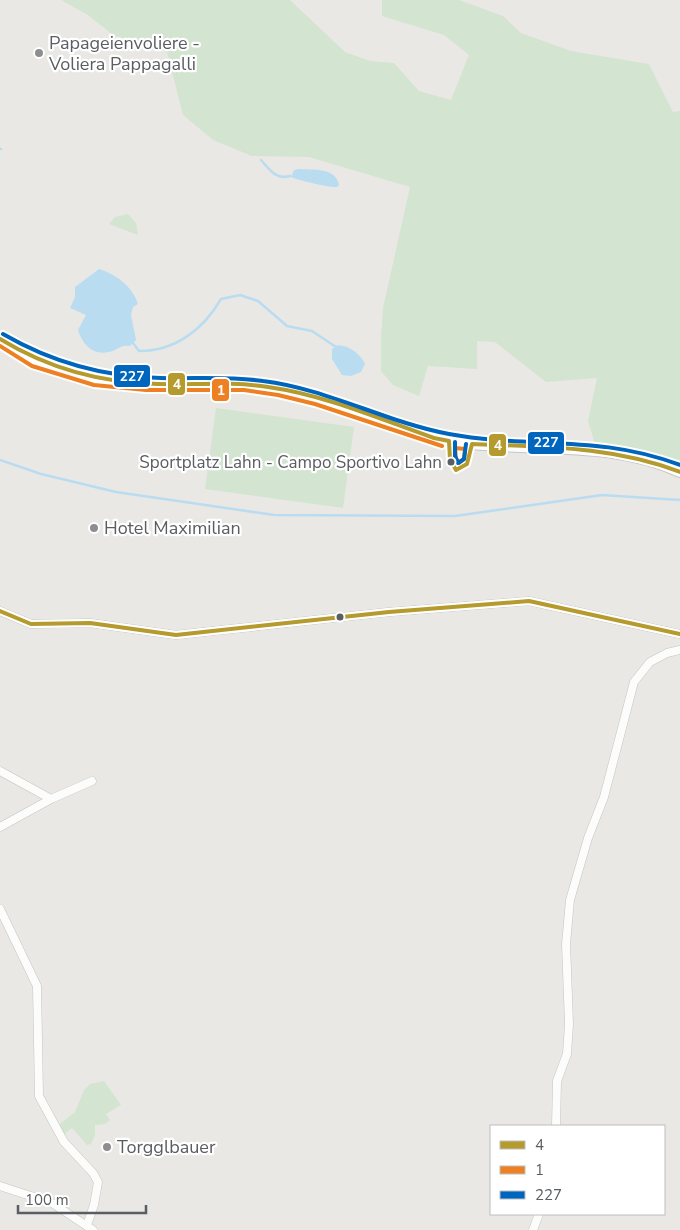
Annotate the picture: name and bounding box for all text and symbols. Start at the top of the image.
place label: Papageienvoliere - Voliera Pappagalli [48,31,200,76]
marker: Papageienvoliere - Voliera Pappagalli [33,47,45,59]
line badge: 227 [113,364,151,388]
text: 227 [119,367,145,386]
line badge: 4 [167,372,186,396]
text: 4 [173,375,182,394]
line badge: 1 [211,378,230,402]
text: 1 [217,381,225,400]
line badge: 227 [527,431,565,455]
line badge: 4 [488,433,507,457]
text: 227 [533,433,559,452]
text: 4 [494,436,503,455]
place label: Sportplatz Lahn - Campo Sportivo Lahn [139,451,442,474]
marker: Sportplatz Lahn - Campo Sportivo Lahn [446,457,456,467]
place label: Hotel Maximilian [104,516,241,540]
marker: Hotel Maximilian [88,522,100,534]
unlabelled marker [335,612,345,622]
legend [490,1125,665,1215]
place label: Torgglbauer [117,1135,216,1159]
text: 4 [535,1135,544,1155]
marker: Torgglbauer [101,1141,113,1153]
text: 1 [535,1160,544,1180]
scale bar [18,1182,145,1214]
text: 227 [535,1185,562,1205]
text: 100 m [25,1190,69,1210]

